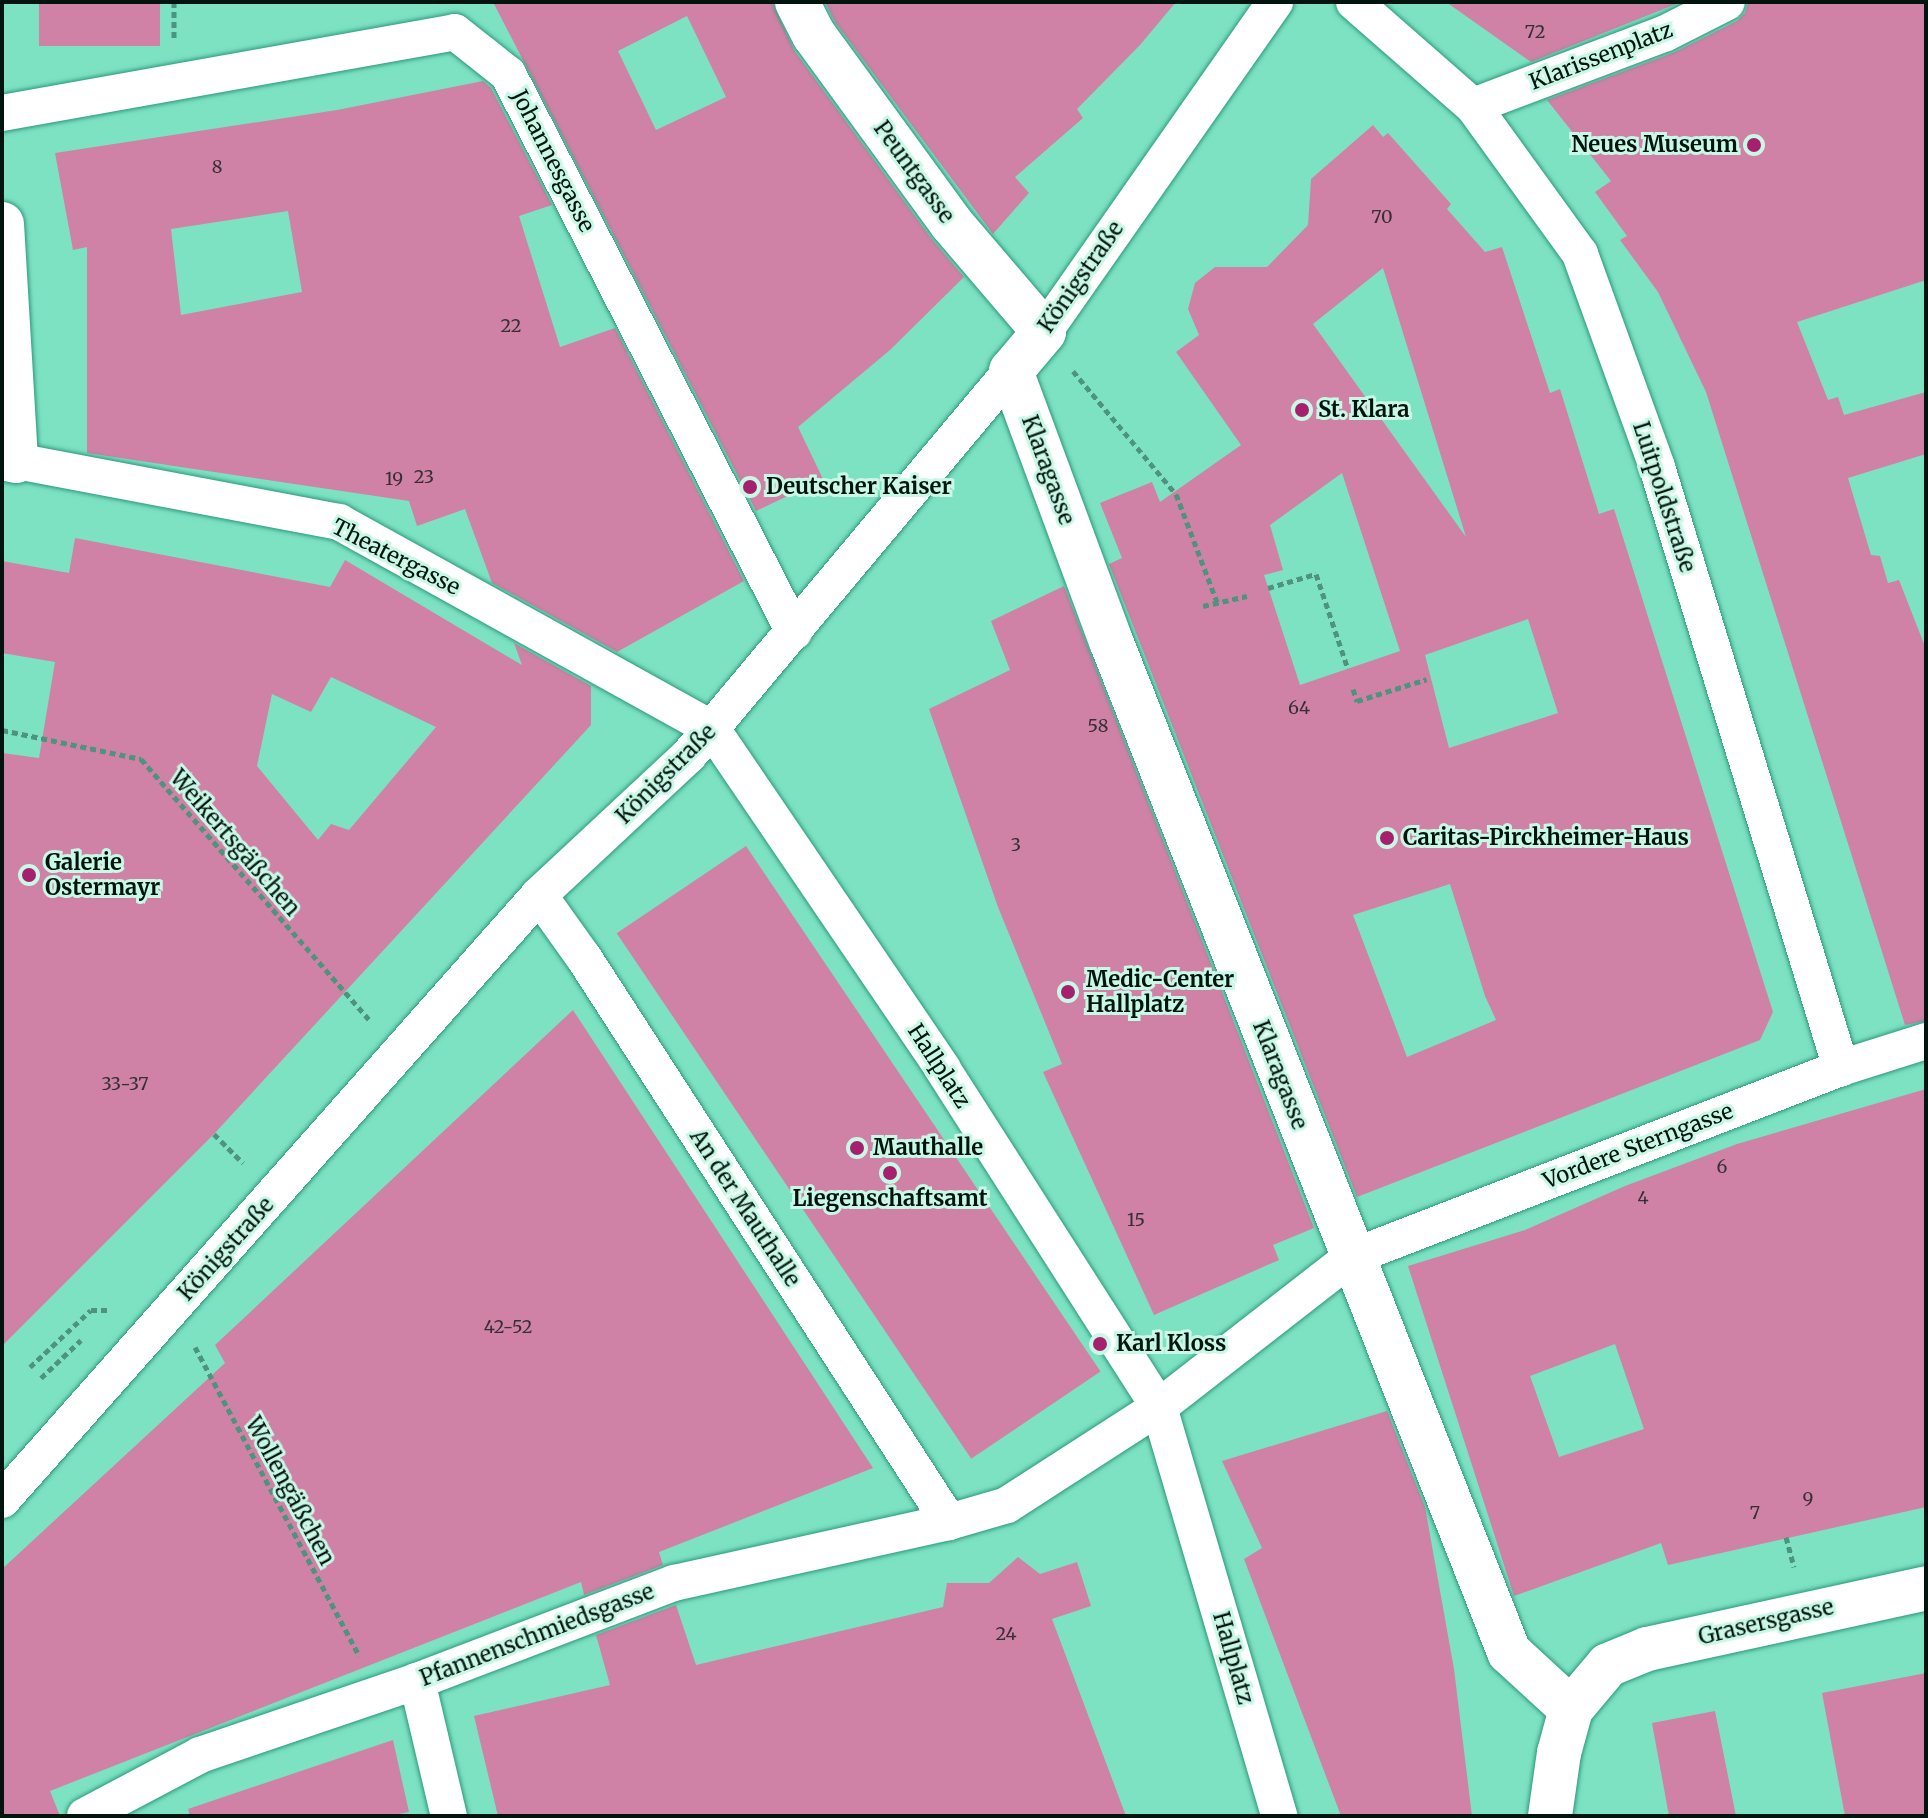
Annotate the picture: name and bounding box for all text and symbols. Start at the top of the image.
street label: Klarissenplatz [1526,17,1676,95]
house number: 72 [1525,21,1545,43]
street label: Johannesgasse [506,86,600,236]
street label: Peuntgasse [868,116,960,228]
place label: Neues Museum [1571,132,1738,158]
marker: Neues Museum [1745,136,1763,154]
house number: 8 [212,156,222,178]
house number: 70 [1371,206,1393,228]
street label: Königstraße [1033,216,1129,338]
house number: 22 [500,315,522,337]
place label: St. Klara [1318,397,1410,423]
marker: St. Klara [1293,401,1311,419]
street label: Klaragasse [1016,412,1080,528]
street label: Luitpoldstraße [1627,418,1701,576]
house number: 23 [414,466,434,488]
house number: 19 [385,468,403,490]
place label: Deutscher Kaiser [766,474,952,500]
marker: Deutscher Kaiser [741,478,759,496]
street label: Theatergasse [328,513,464,601]
house number: 64 [1288,697,1310,719]
house number: 58 [1088,715,1108,737]
street label: Königstraße [611,719,721,829]
street label: Weikertsgäßchen [165,765,305,921]
place label: Caritas-Pirckheimer-Haus [1403,825,1689,851]
marker: Caritas-Pirckheimer-Haus [1378,829,1396,847]
house number: 3 [1011,834,1021,856]
place label: Galerie Ostermayr [45,849,160,900]
marker: Galerie Ostermayr [20,866,38,884]
place label: Medic-Center Hallplatz [1086,966,1234,1018]
marker: Medic-Center Hallplatz [1057,981,1079,1003]
street label: Klaragasse [1247,1017,1313,1133]
street label: Hallplatz [902,1019,976,1113]
house number: 33-37 [101,1073,149,1095]
street label: Vordere Sterngasse [1539,1098,1737,1194]
street label: An der Mauthalle [684,1124,806,1292]
place label: Mauthalle [873,1135,983,1161]
marker: Mauthalle [848,1139,866,1157]
house number: 6 [1717,1156,1727,1178]
marker: Liegenschaftsamt [881,1164,899,1182]
place label: Liegenschaftsamt [792,1186,988,1212]
house number: 4 [1637,1187,1649,1209]
street label: Königstraße [173,1192,279,1306]
house number: 15 [1127,1209,1145,1231]
house number: 42-52 [484,1316,532,1338]
place label: Karl Kloss [1116,1331,1226,1357]
marker: Karl Kloss [1091,1335,1109,1353]
street label: Wollengäßchen [240,1412,340,1570]
house number: 9 [1803,1488,1813,1510]
house number: 7 [1750,1502,1760,1524]
street label: Pfannenschmiedsgasse [416,1578,658,1692]
street label: Grasersgasse [1696,1594,1836,1650]
street label: Hallplatz [1207,1609,1259,1707]
house number: 24 [995,1623,1017,1645]

